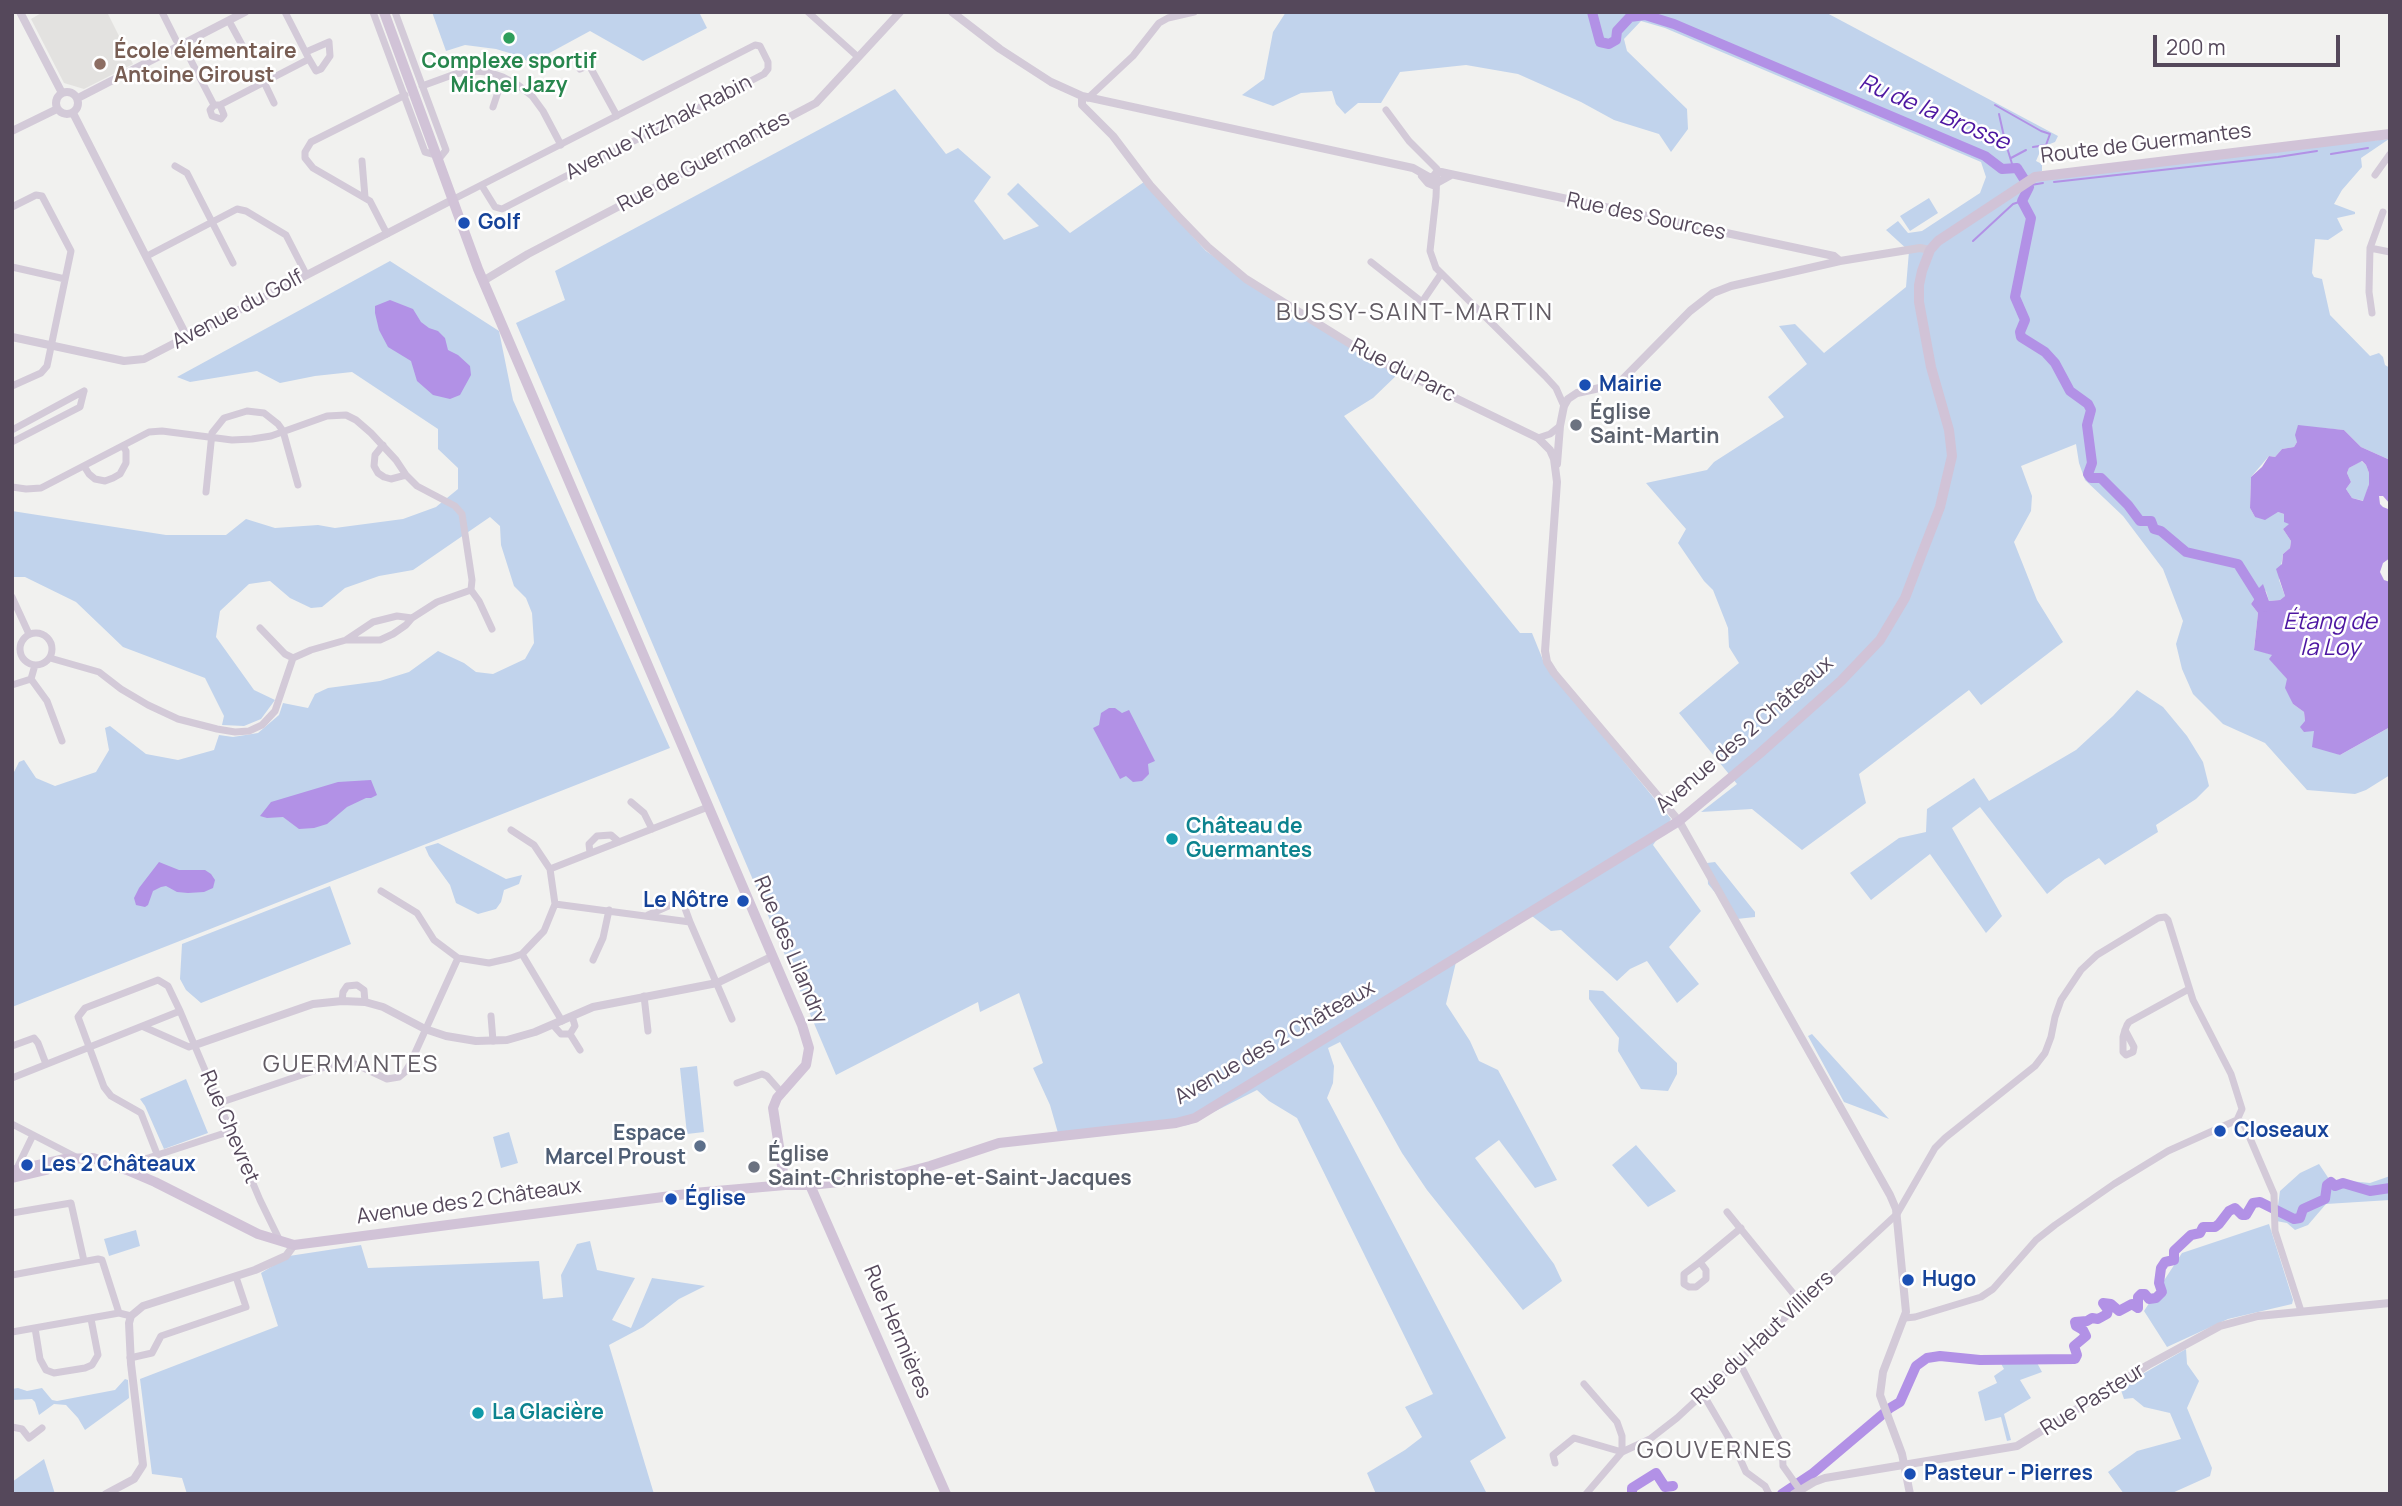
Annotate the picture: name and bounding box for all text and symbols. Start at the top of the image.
scale bar [2157,21,2344,65]
marker: Complexe sportif Michel Jazy [501,30,517,46]
text: 200 m [2166,33,2226,61]
place label: École élémentaire Antoine Giroust [114,39,297,89]
place label: Complexe sportif Michel Jazy [421,49,597,99]
marker: École élémentaire Antoine Giroust [92,56,108,72]
water label: Ru de la Brosse [1855,69,2013,157]
street label: Avenue Yitzhak Rabin [562,70,756,186]
street label: Rue de Guermantes [614,106,794,218]
street label: Route de Guermantes [2039,119,2253,169]
street label: Rue des Sources [1564,188,1728,246]
place label: Golf [478,210,520,236]
marker: Golf [456,215,472,231]
street label: Avenue du Golf [168,265,308,355]
district label: BUSSY-SAINT-MARTIN [1276,299,1554,327]
street label: Rue du Parc [1346,334,1460,408]
place label: Mairie [1599,372,1662,398]
marker: Mairie [1577,377,1593,393]
place label: Église Saint-Martin [1590,400,1719,450]
marker: Église Saint-Martin [1568,417,1584,433]
water label: Étang de la Loy [2283,609,2377,663]
street label: Avenue des 2 Châteaux [1651,651,1839,819]
place label: Château de Guermantes [1186,814,1312,864]
marker: Château de Guermantes [1164,831,1180,847]
street label: Rue des Lilandry [748,873,832,1027]
place label: Le Nôtre [643,888,729,914]
marker: Le Nôtre [735,893,751,909]
street label: Avenue des 2 Châteaux [1171,975,1379,1111]
district label: GUERMANTES [264,1051,438,1079]
street label: Rue Chevret [194,1067,264,1187]
place label: Closeaux [2234,1118,2329,1144]
place label: Espace Marcel Proust [545,1121,686,1171]
marker: Closeaux [2212,1123,2228,1139]
marker: Espace Marcel Proust [692,1138,708,1154]
place label: Église Saint-Christophe-et-Saint-Jacques [768,1142,1132,1192]
place label: Les 2 Châteaux [41,1152,196,1178]
marker: Les 2 Châteaux [19,1157,35,1173]
marker: Église Saint-Christophe-et-Saint-Jacques [746,1159,762,1175]
street label: Avenue des 2 Châteaux [355,1174,583,1230]
place label: Église [685,1186,746,1212]
marker: Église [663,1191,679,1207]
street label: Rue Hermières [858,1262,936,1402]
street label: Rue du Haut Villiers [1687,1266,1839,1410]
place label: Hugo [1922,1267,1976,1293]
marker: Hugo [1900,1272,1916,1288]
street label: Rue Pasteur [2037,1358,2149,1442]
place label: La Glacière [492,1400,604,1426]
marker: La Glacière [470,1405,486,1421]
district label: GOUVERNES [1638,1437,1792,1465]
place label: Pasteur - Pierres [1924,1461,2093,1487]
marker: Pasteur - Pierres [1902,1466,1918,1482]

